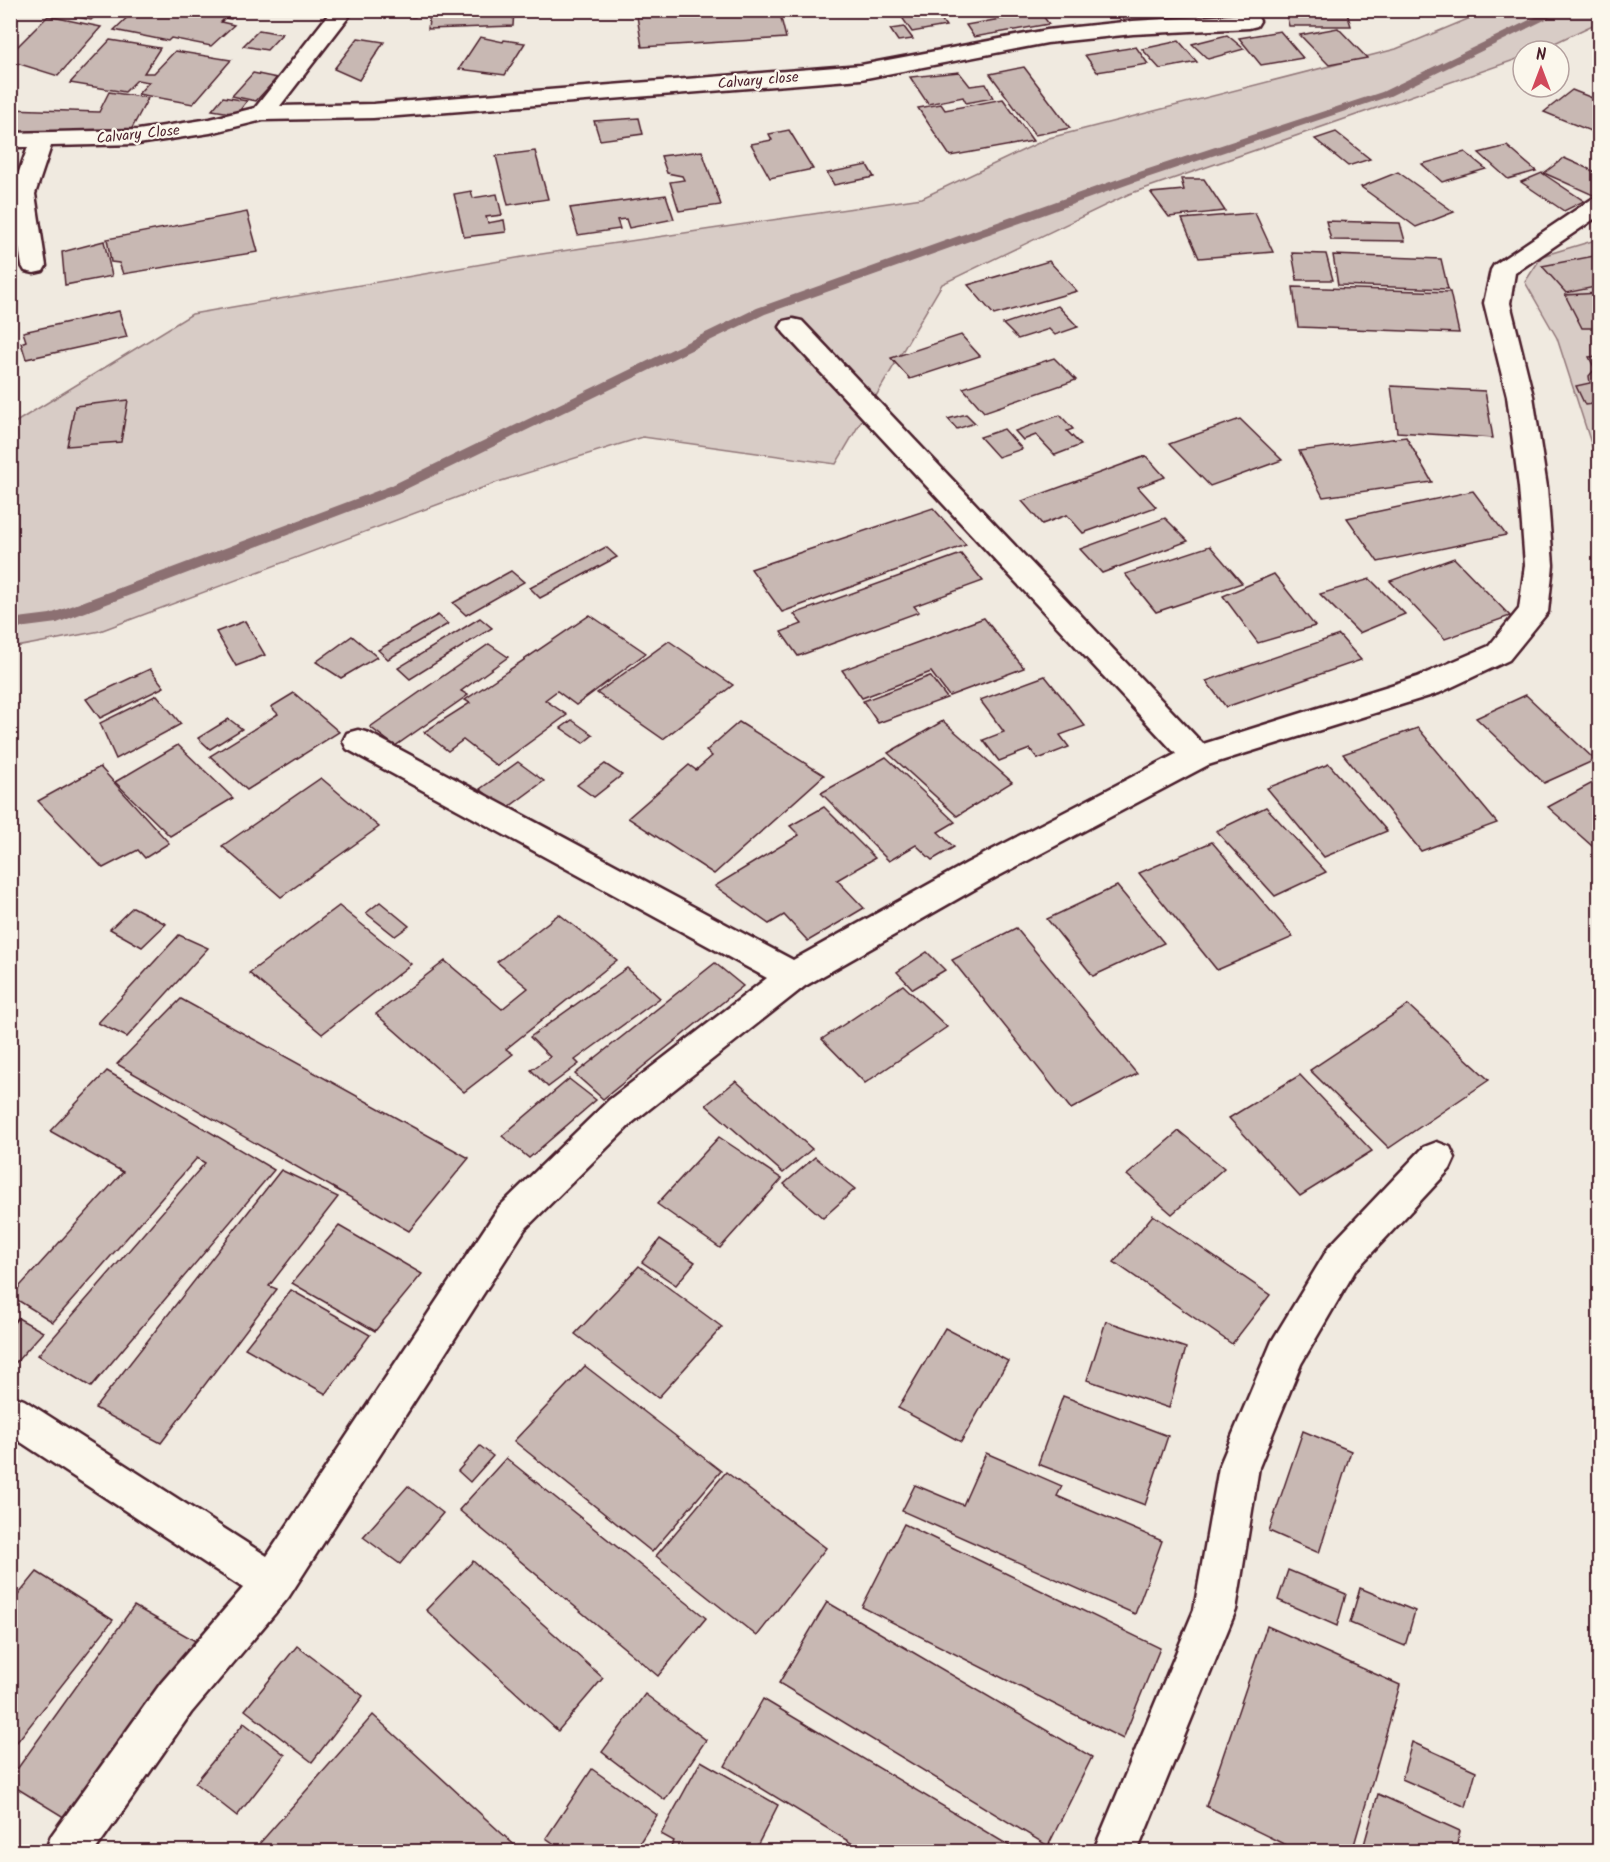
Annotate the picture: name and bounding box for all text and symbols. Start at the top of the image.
north arrow [1511,39,1571,99]
text: N [1536,43,1546,68]
street label: Calvary close [717,65,800,96]
street label: Calvary Close [95,119,181,151]

